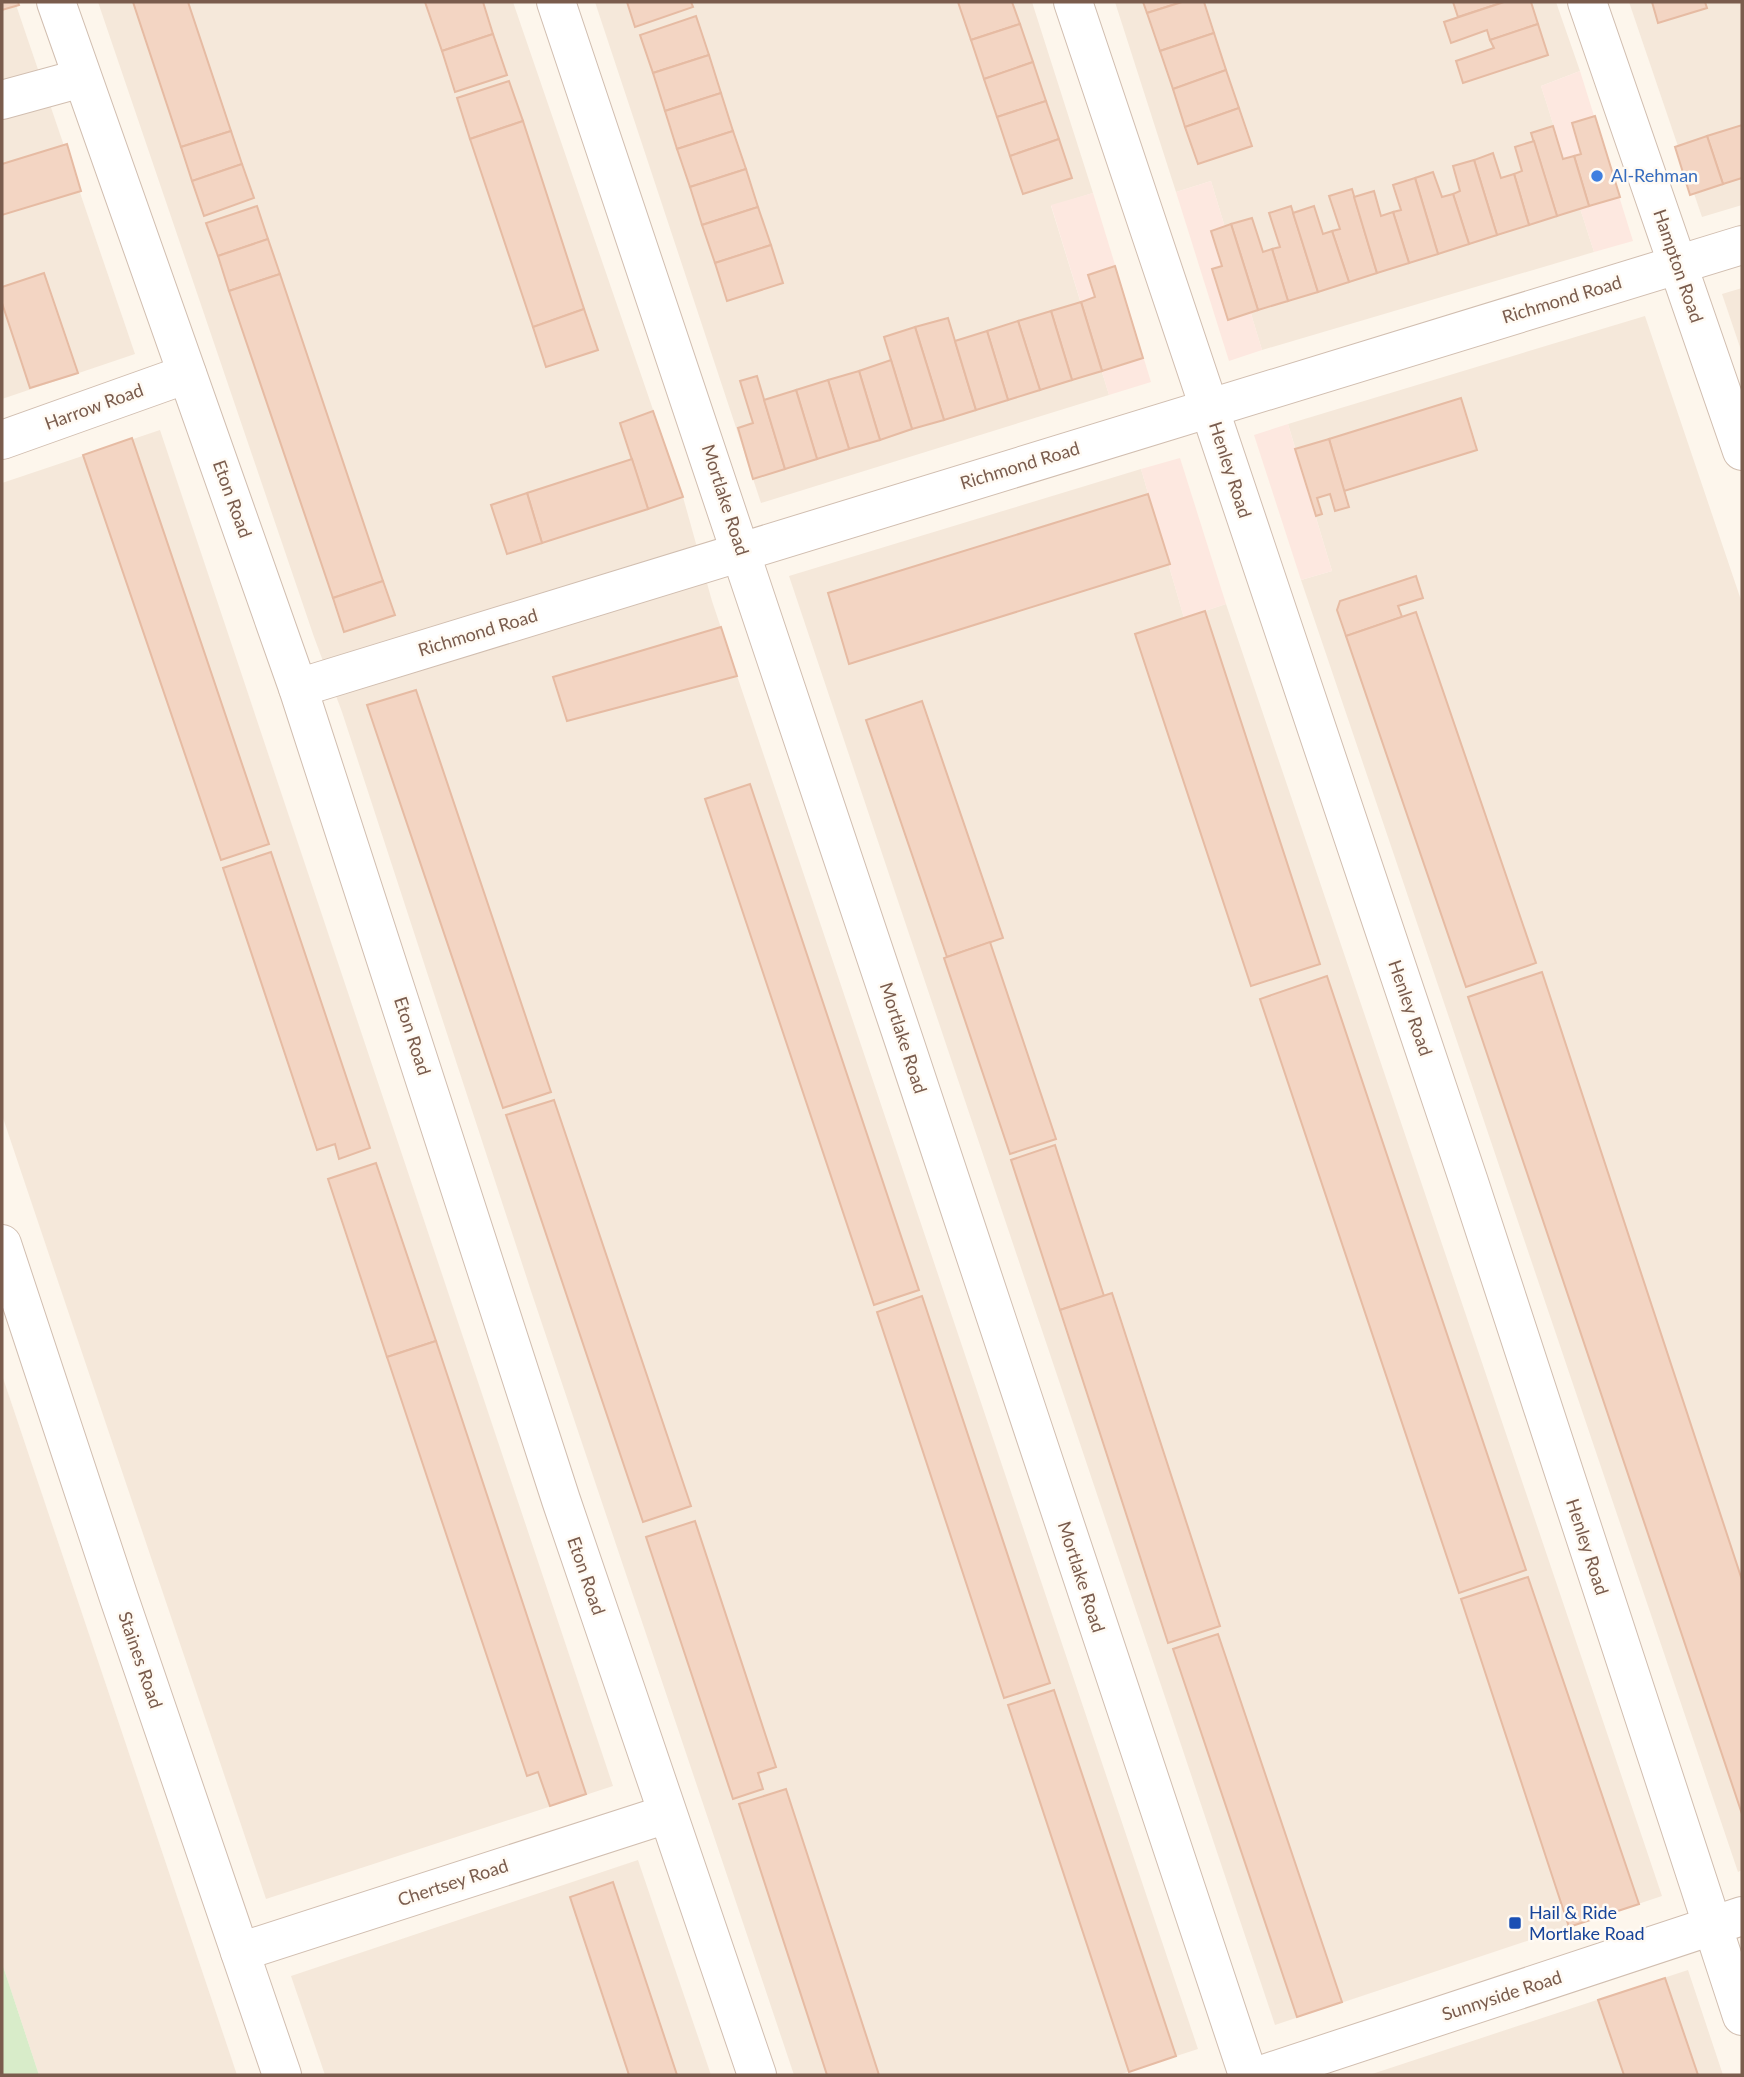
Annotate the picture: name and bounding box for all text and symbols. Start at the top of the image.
place label: Al-Rehman [1611,164,1698,186]
marker: Al-Rehman [1589,168,1605,184]
street label: Hampton Road [1649,206,1709,325]
street label: Richmond Road [1499,270,1624,328]
street label: Harrow Road [41,378,146,434]
street label: Henley Road [1205,419,1257,521]
street label: Richmond Road [957,436,1082,494]
street label: Mortlake Road [698,441,754,558]
street label: Eton Road [209,457,257,541]
street label: Richmond Road [415,603,540,661]
street label: Henley Road [1384,957,1438,1058]
street label: Mortlake Road [876,979,932,1096]
street label: Eton Road [390,994,436,1078]
street label: Henley Road [1562,1496,1614,1598]
street label: Mortlake Road [1054,1518,1110,1635]
street label: Eton Road [563,1534,611,1618]
street label: Staines Road [114,1608,168,1711]
street label: Chertsey Road [395,1854,511,1910]
place label: Hail & Ride Mortlake Road [1529,1901,1645,1944]
marker: Hail & Ride Mortlake Road [1507,1915,1523,1931]
street label: Sunnyside Road [1439,1965,1564,2025]

